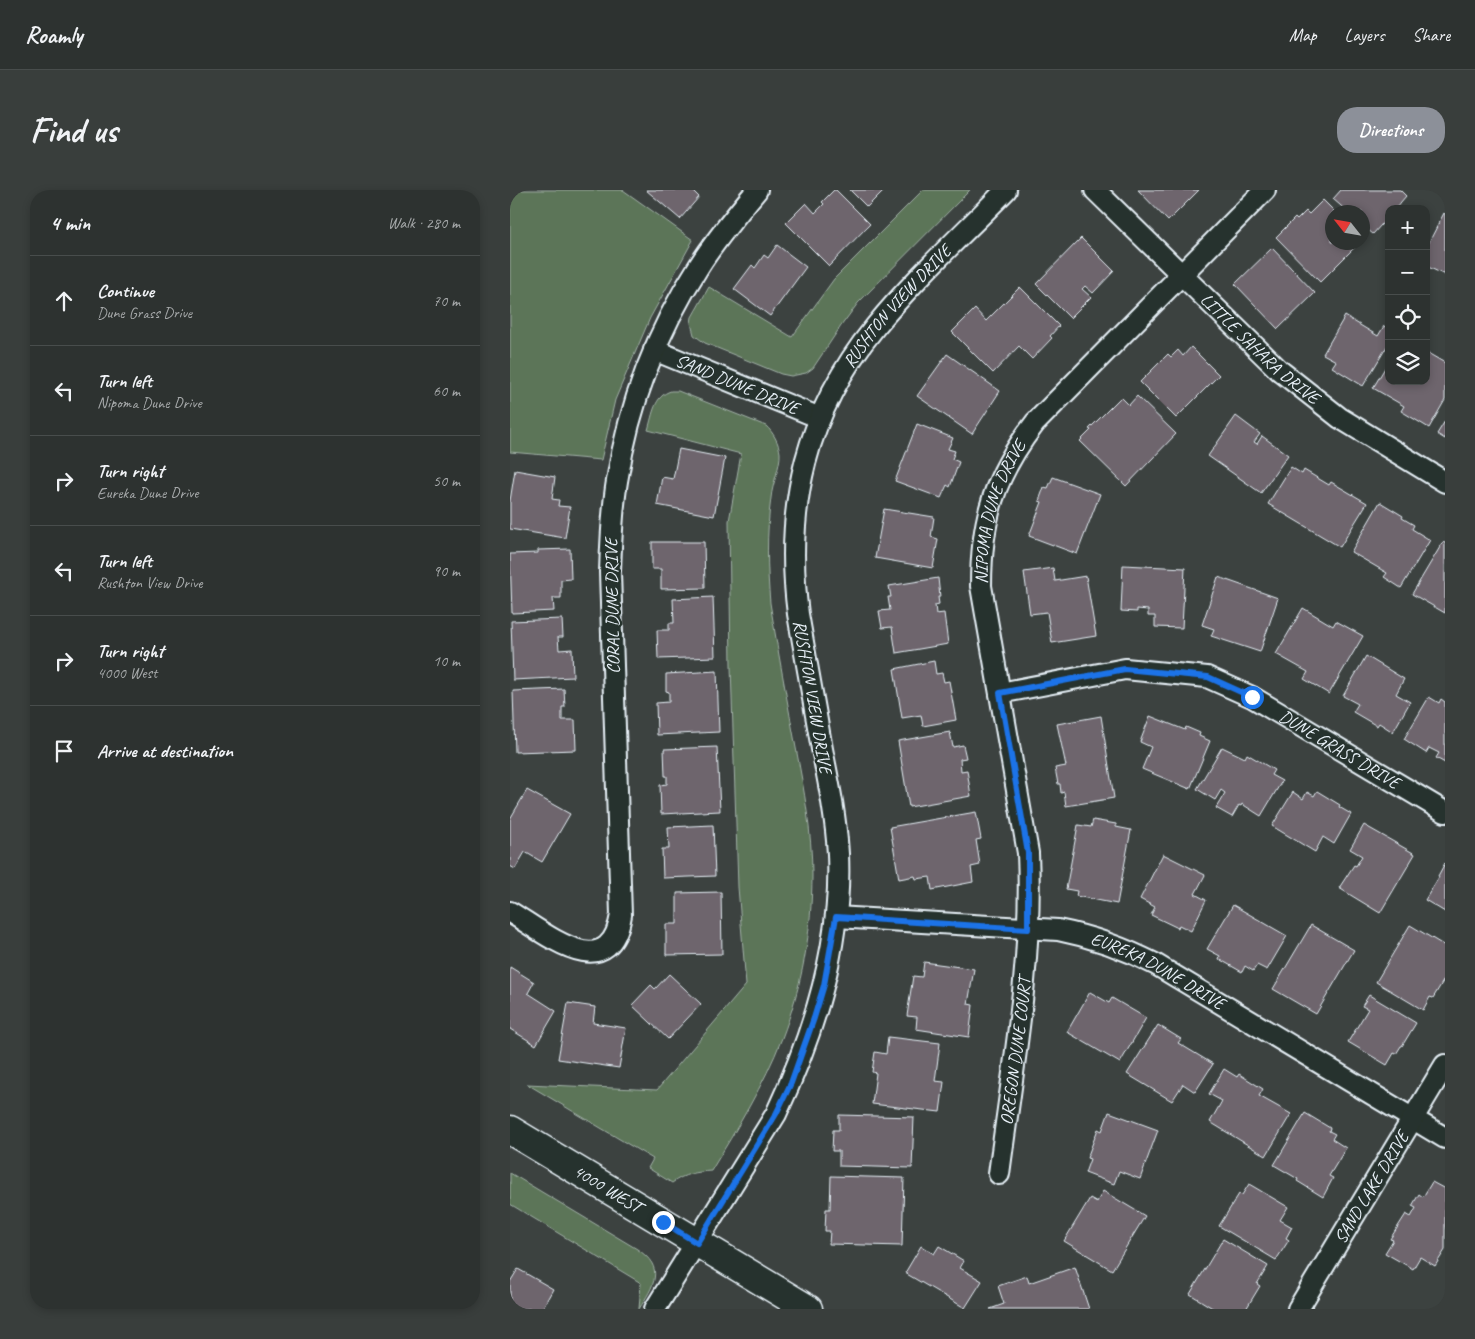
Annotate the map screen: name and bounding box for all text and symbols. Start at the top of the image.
text: Roamly [25,20,82,50]
text: Map [1289,24,1317,46]
text: Layers [1345,24,1384,46]
text: Share [1412,24,1450,46]
button: Directions [1337,107,1445,153]
text: Find us [30,108,117,153]
north arrow [1325,205,1370,250]
map controls [1385,205,1430,385]
button: + [1385,205,1430,250]
text: 4 min [50,210,90,236]
text: Walk · 280 m [388,213,460,233]
street label: RUSHTON VIEW DRIVE [838,239,957,372]
button: − [1385,250,1430,295]
text: Continue [97,279,154,303]
icon: ahead [50,287,78,315]
street label: LITTLE SAHARA DRIVE [1196,288,1326,410]
text: 70 m [433,291,460,311]
button: locate [1385,295,1430,340]
text: Dune Grass Drive [97,303,192,323]
button: layers [1385,340,1430,385]
street label: SAND DUNE DRIVE [672,349,804,420]
text: Turn left [97,369,152,393]
icon: left [50,377,78,405]
text: 60 m [433,381,460,401]
text: Nipoma Dune Drive [97,393,202,413]
street label: NIPOMA DUNE DRIVE [970,434,1032,584]
text: Turn right [97,459,164,483]
icon: right [50,467,78,495]
text: 50 m [433,471,460,491]
text: Eureka Dune Drive [97,483,199,503]
street label: CORAL DUNE DRIVE [600,536,624,674]
text: Turn left [97,549,152,573]
icon: left [50,557,78,585]
text: 90 m [433,561,460,581]
text: Rushton View Drive [97,573,202,593]
street label: RUSHTON VIEW DRIVE [789,619,838,777]
text: Turn right [97,639,164,663]
icon: right [50,647,78,675]
text: 10 m [433,651,460,671]
text: 4000 West [97,663,157,683]
route start [1241,686,1264,709]
street label: DUNE GRASS DRIVE [1275,705,1406,795]
icon: arrive [50,737,78,765]
text: Arrive at destination [97,739,233,763]
street label: EUREKA DUNE DRIVE [1088,928,1231,1016]
street label: OREGON DUNE COURT [995,972,1036,1126]
street label: SAND LAKE DRIVE [1329,1125,1415,1247]
street label: 4000 WEST [570,1160,650,1220]
route end [652,1211,675,1234]

